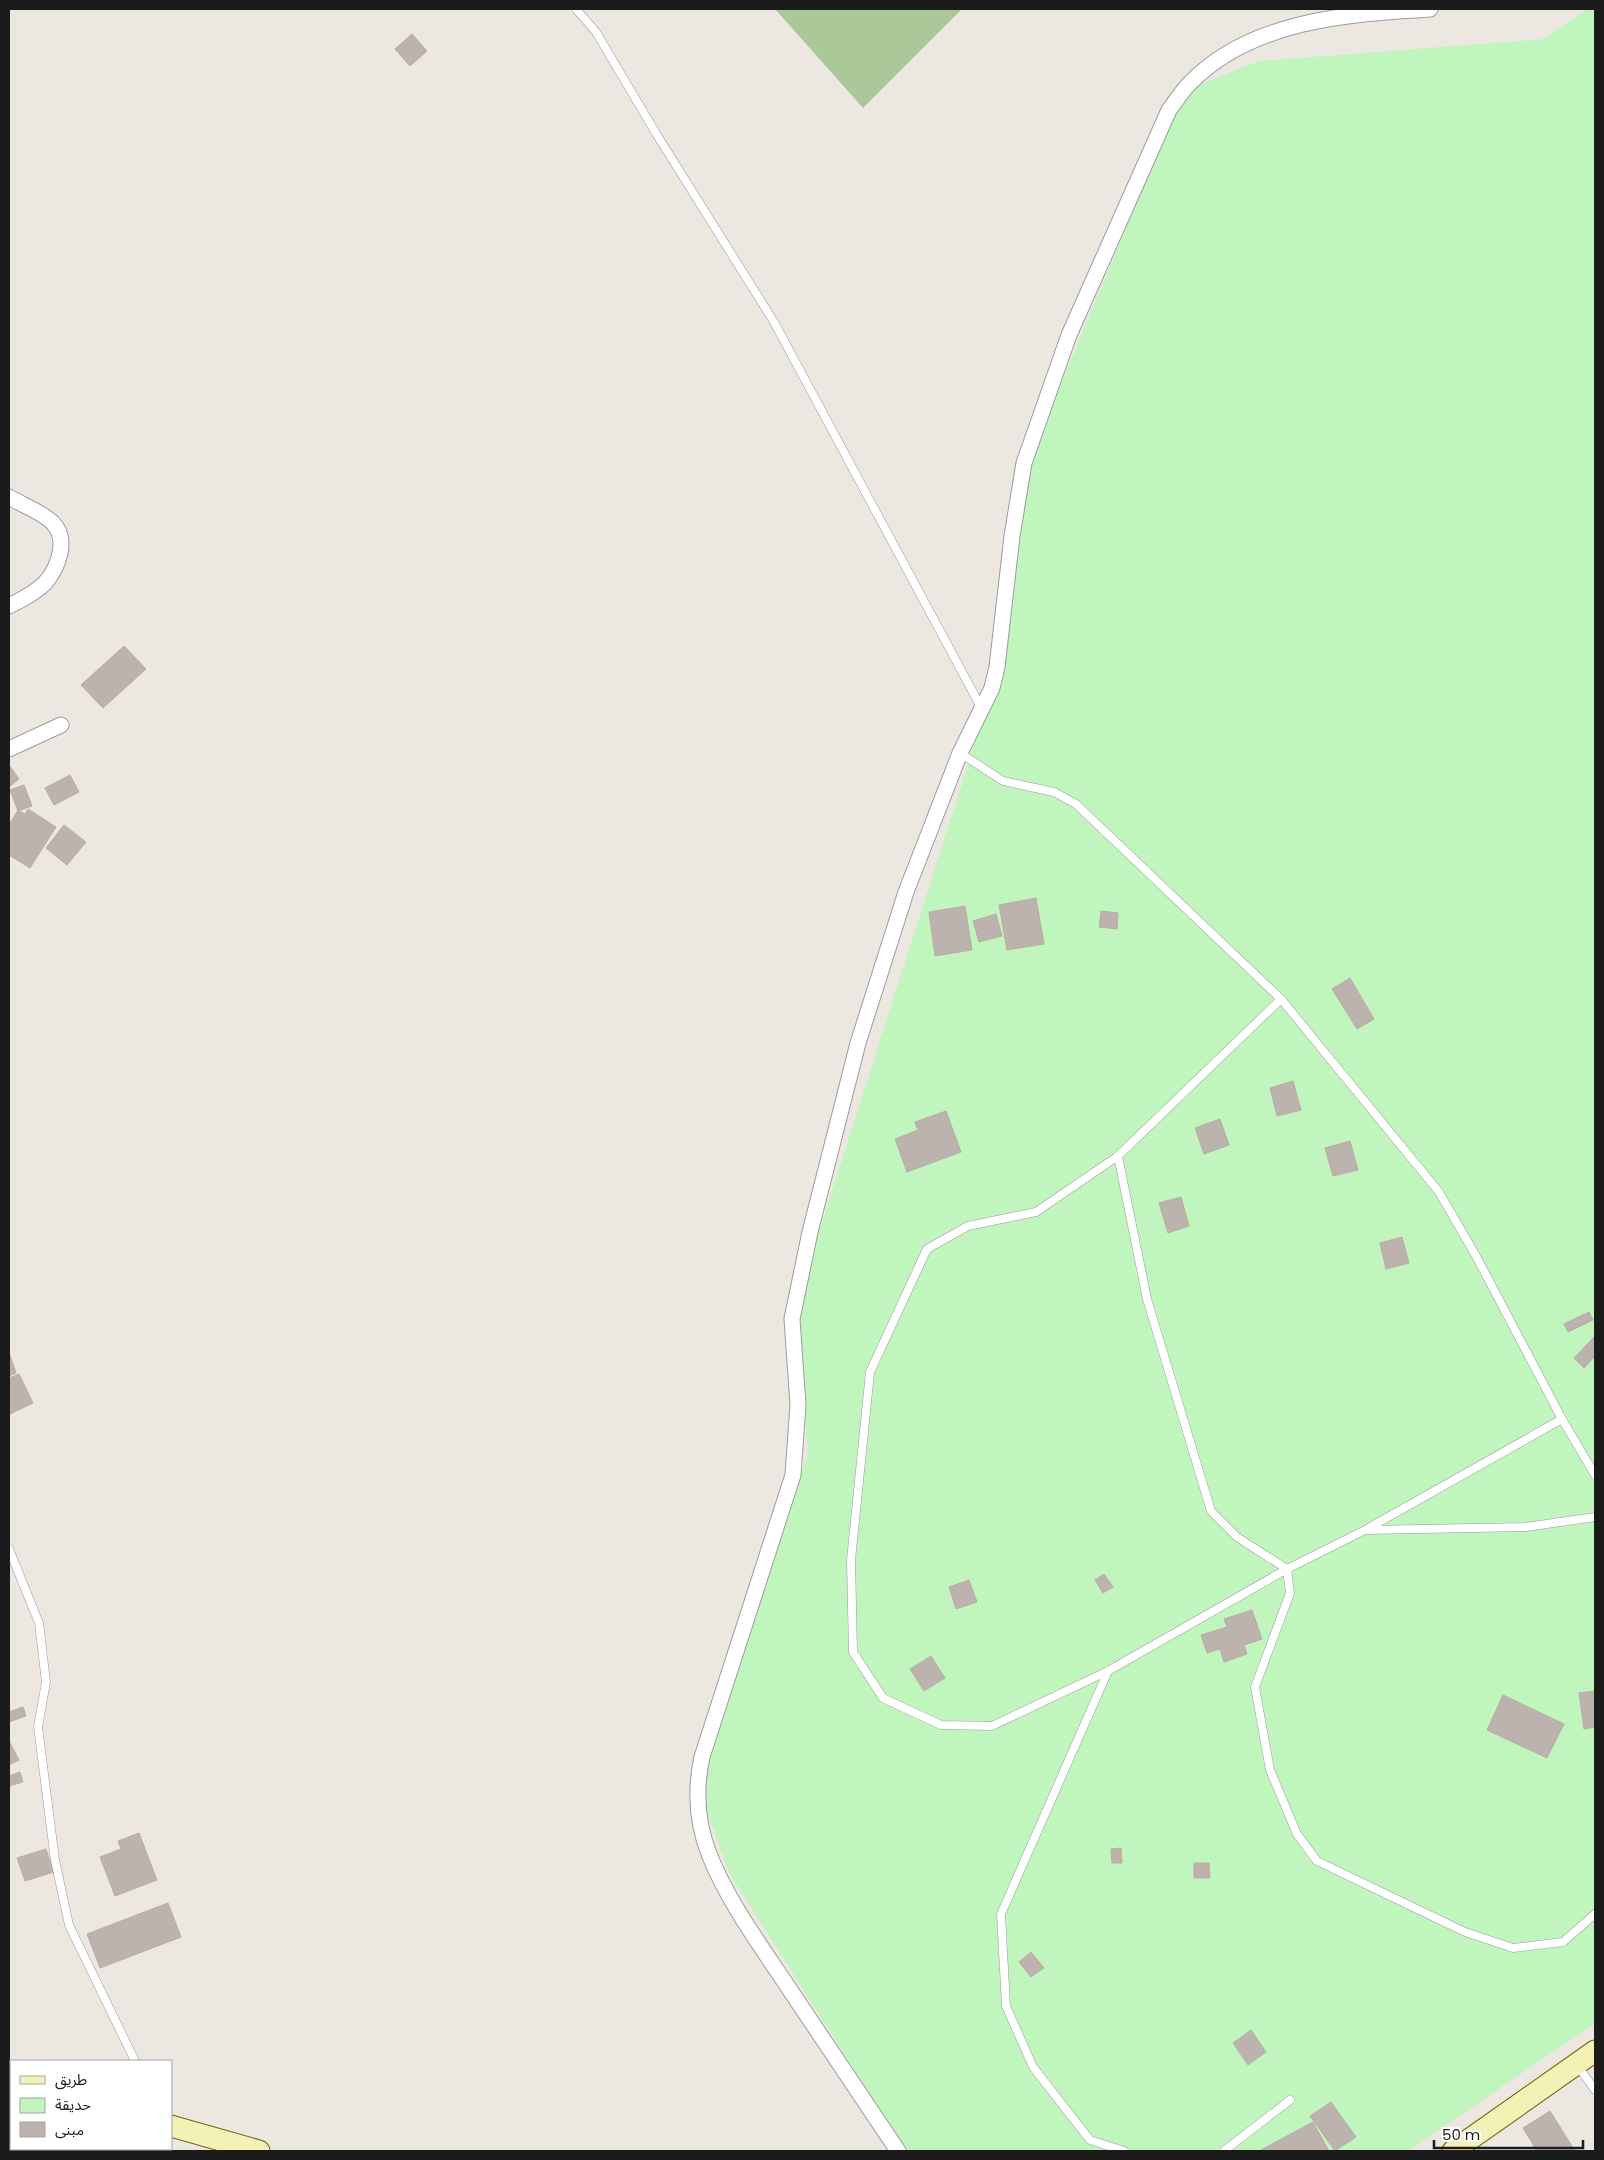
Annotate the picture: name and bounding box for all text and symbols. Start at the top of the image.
legend [10,2060,172,2150]
text: طريق [55,2069,87,2090]
text: حديقة [55,2094,91,2115]
scale bar [1434,2118,1583,2150]
text: مبنى [55,2119,84,2140]
text: 50 m [1442,2124,1480,2145]

